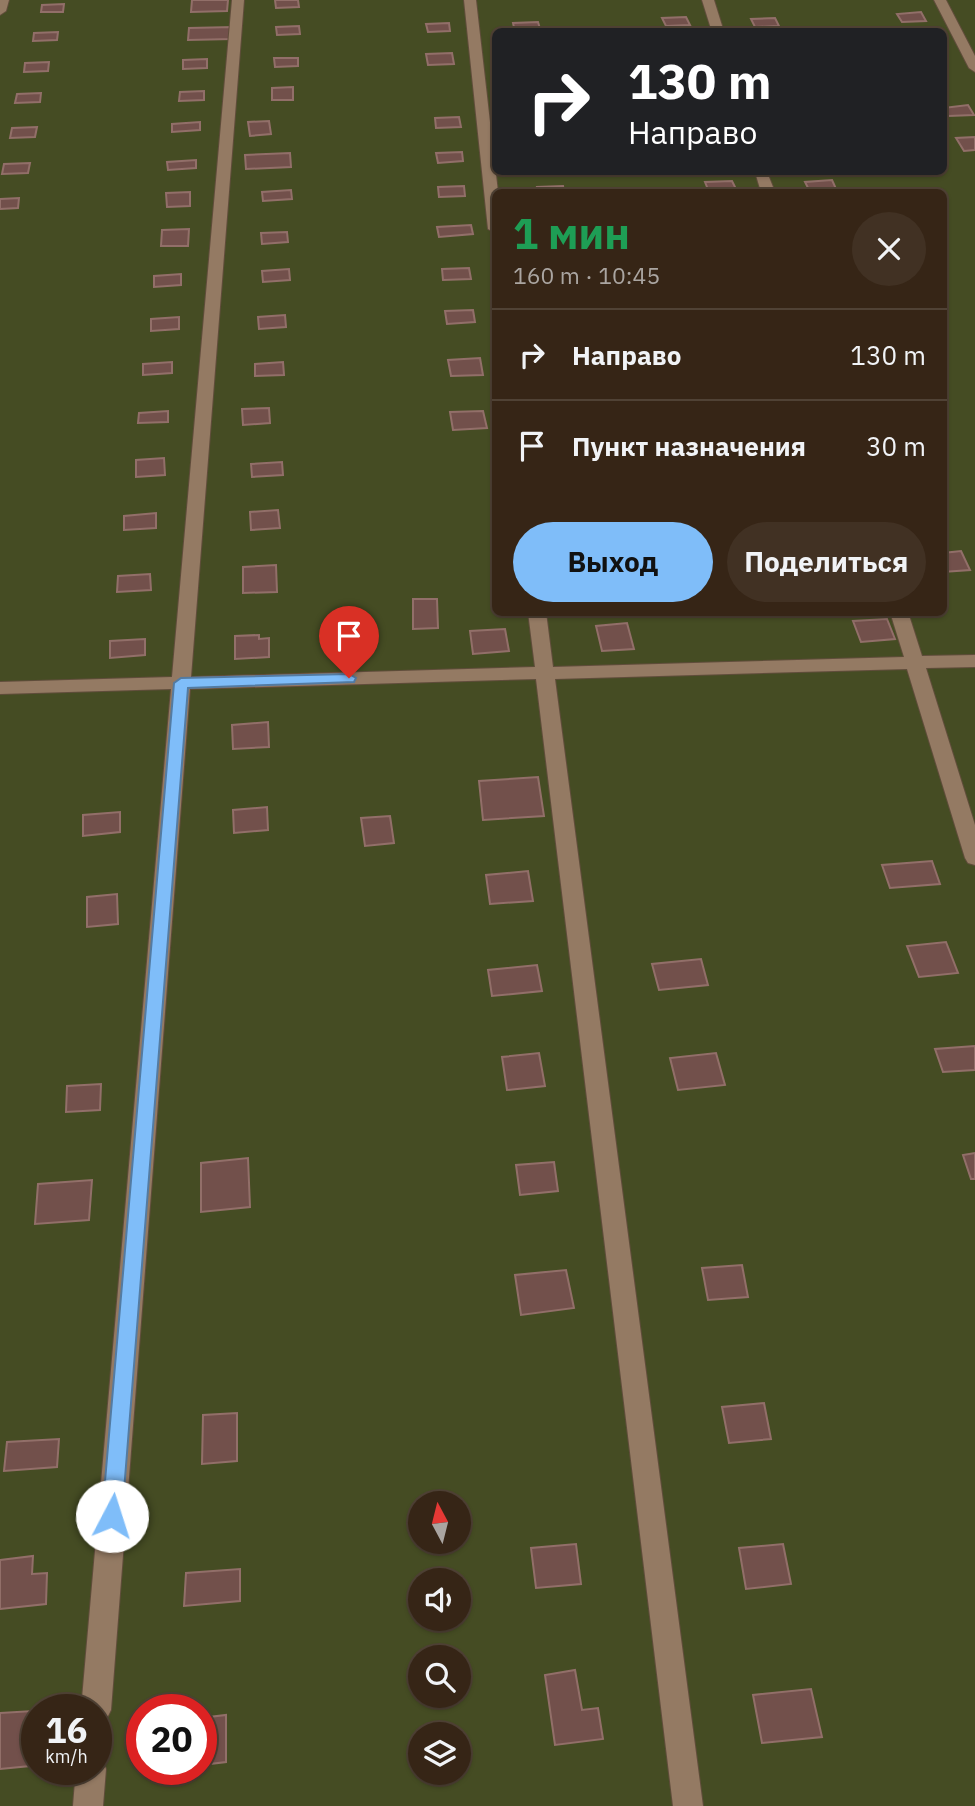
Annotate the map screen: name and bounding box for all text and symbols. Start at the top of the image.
text: 130 m [628,49,772,112]
icon: right [513,56,604,147]
text: Направо [628,111,757,153]
text: 1 мин [513,206,630,261]
button: close [852,212,926,286]
text: 160 m · 10:45 [513,260,660,290]
icon: right [513,336,551,374]
text: Направо [572,338,681,372]
text: 130 m [850,338,926,372]
icon: arrive [513,427,551,465]
text: Пункт назначения [572,429,806,463]
text: 30 m [866,429,926,463]
button: Выход [513,522,713,602]
button: Поделиться [727,522,926,602]
pin [319,606,379,678]
icon: arrive [330,617,368,655]
position arrow [75,1479,149,1553]
north arrow [408,1491,471,1554]
map controls [408,1491,471,1785]
button: sound [408,1568,471,1631]
button: search [408,1645,471,1708]
speed limit sign: 20 [126,1694,217,1785]
text: 16 [45,1707,88,1753]
button: layers [408,1722,471,1785]
text: km/h [45,1745,88,1768]

